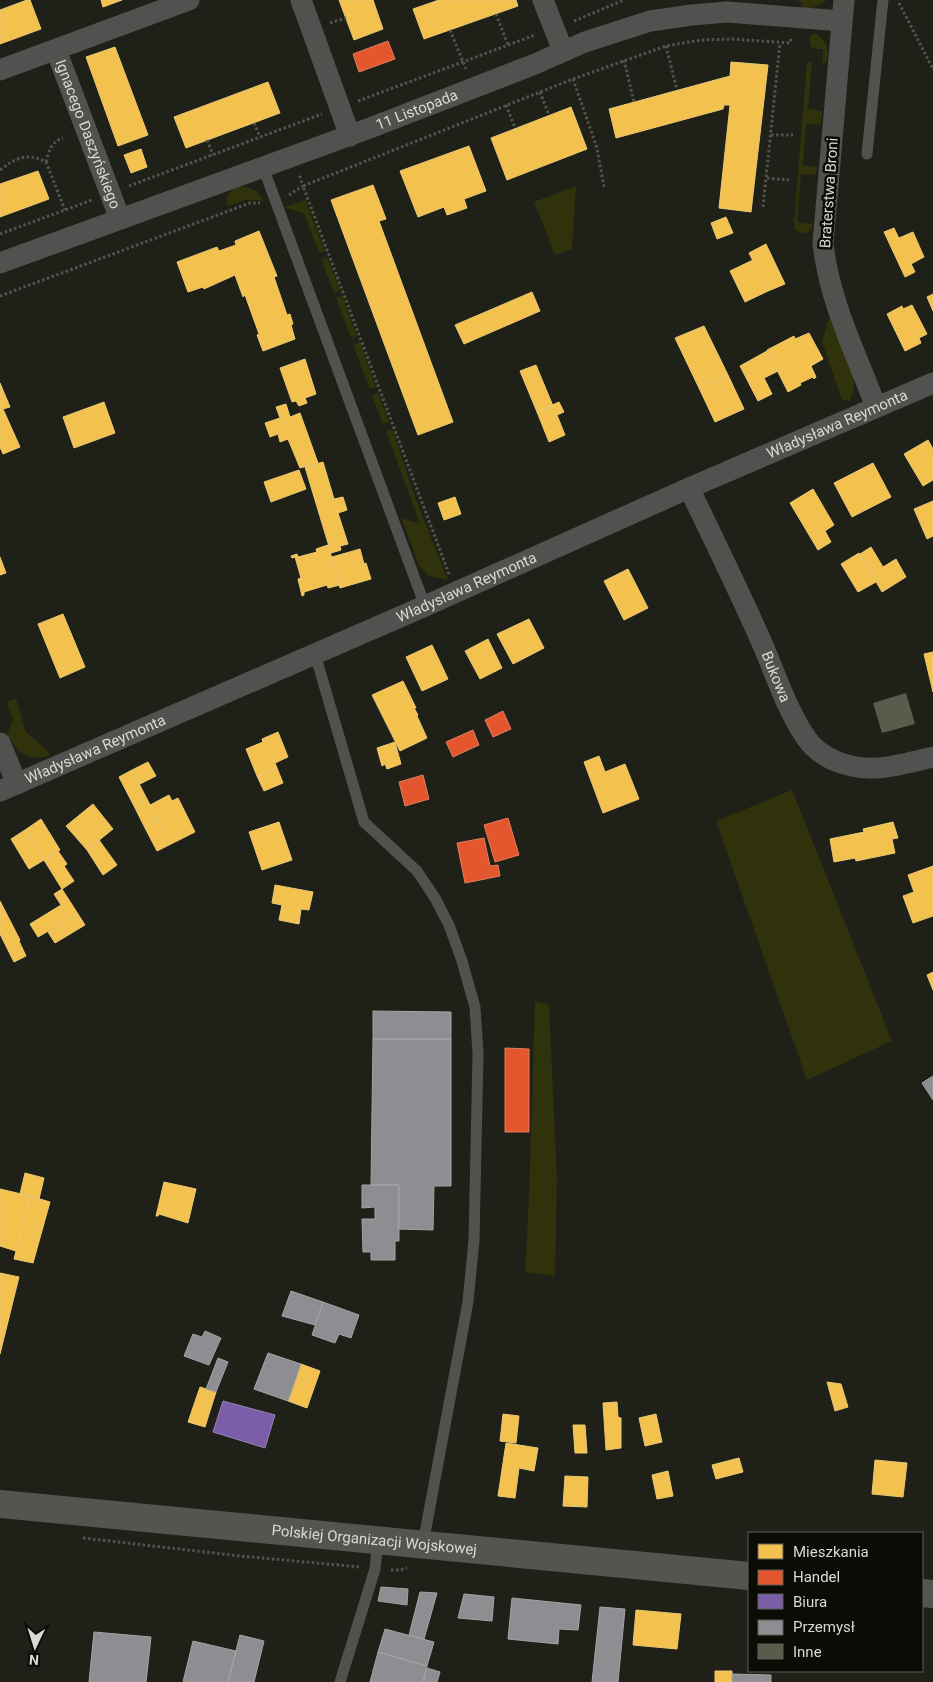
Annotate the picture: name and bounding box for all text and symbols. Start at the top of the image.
street label: Ignacego Daszyńskiego [51,57,124,211]
street label: 11 Listopada [373,86,460,134]
street label: Braterstwa Broni [816,137,842,249]
street label: Władysława Reymonta [764,386,910,462]
street label: Władysława Reymonta [394,548,539,626]
street label: Bukowa [757,649,794,705]
street label: Władysława Reymonta [22,711,168,788]
street label: Polskiej Organizacji Wojskowej [271,1521,478,1559]
legend [748,1532,923,1672]
text: Mieszkania [793,1543,869,1561]
text: Handel [793,1568,840,1586]
text: Biura [793,1593,827,1611]
text: Przemysł [793,1618,855,1636]
north arrow [10,1622,60,1672]
text: Inne [793,1643,822,1661]
text: N [29,1652,40,1668]

